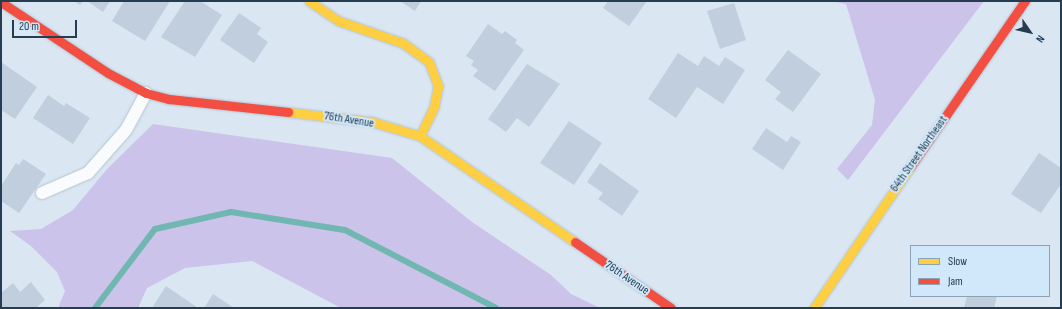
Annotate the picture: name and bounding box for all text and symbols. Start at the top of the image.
scale bar [14,12,79,38]
north arrow [1010,12,1050,52]
text: 20 m [19,19,39,34]
text: N [1033,33,1047,45]
street label: 76th Avenue [323,109,375,131]
street label: 64th Street Northeast [887,113,951,195]
legend [910,245,1050,297]
text: Slow [948,254,967,269]
street label: 76th Avenue [602,258,652,298]
text: Jam [948,274,963,289]

